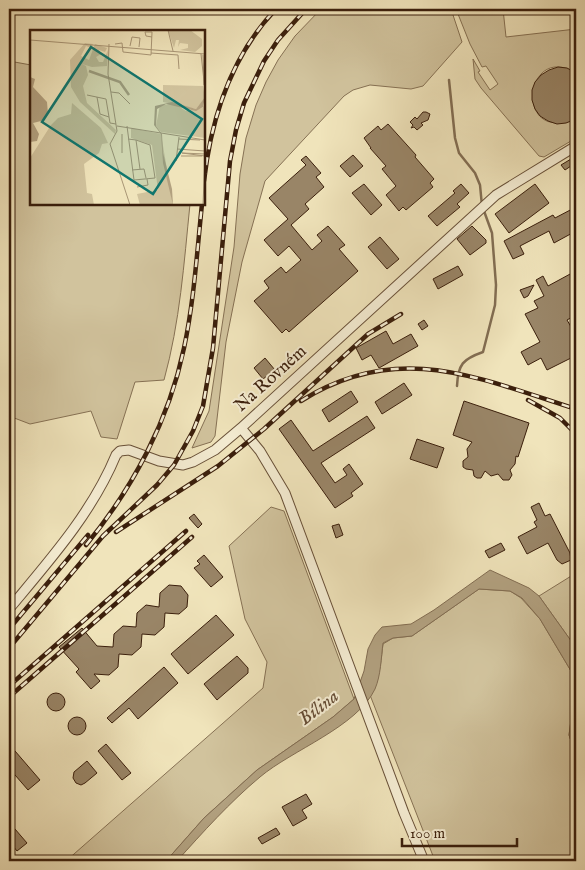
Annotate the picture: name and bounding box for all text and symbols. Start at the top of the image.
inset map [30,30,205,205]
street label: Na Rovném [230,340,312,418]
water label: Bílina [294,685,344,731]
scale bar [402,815,518,847]
text: 100 m [410,824,446,843]

